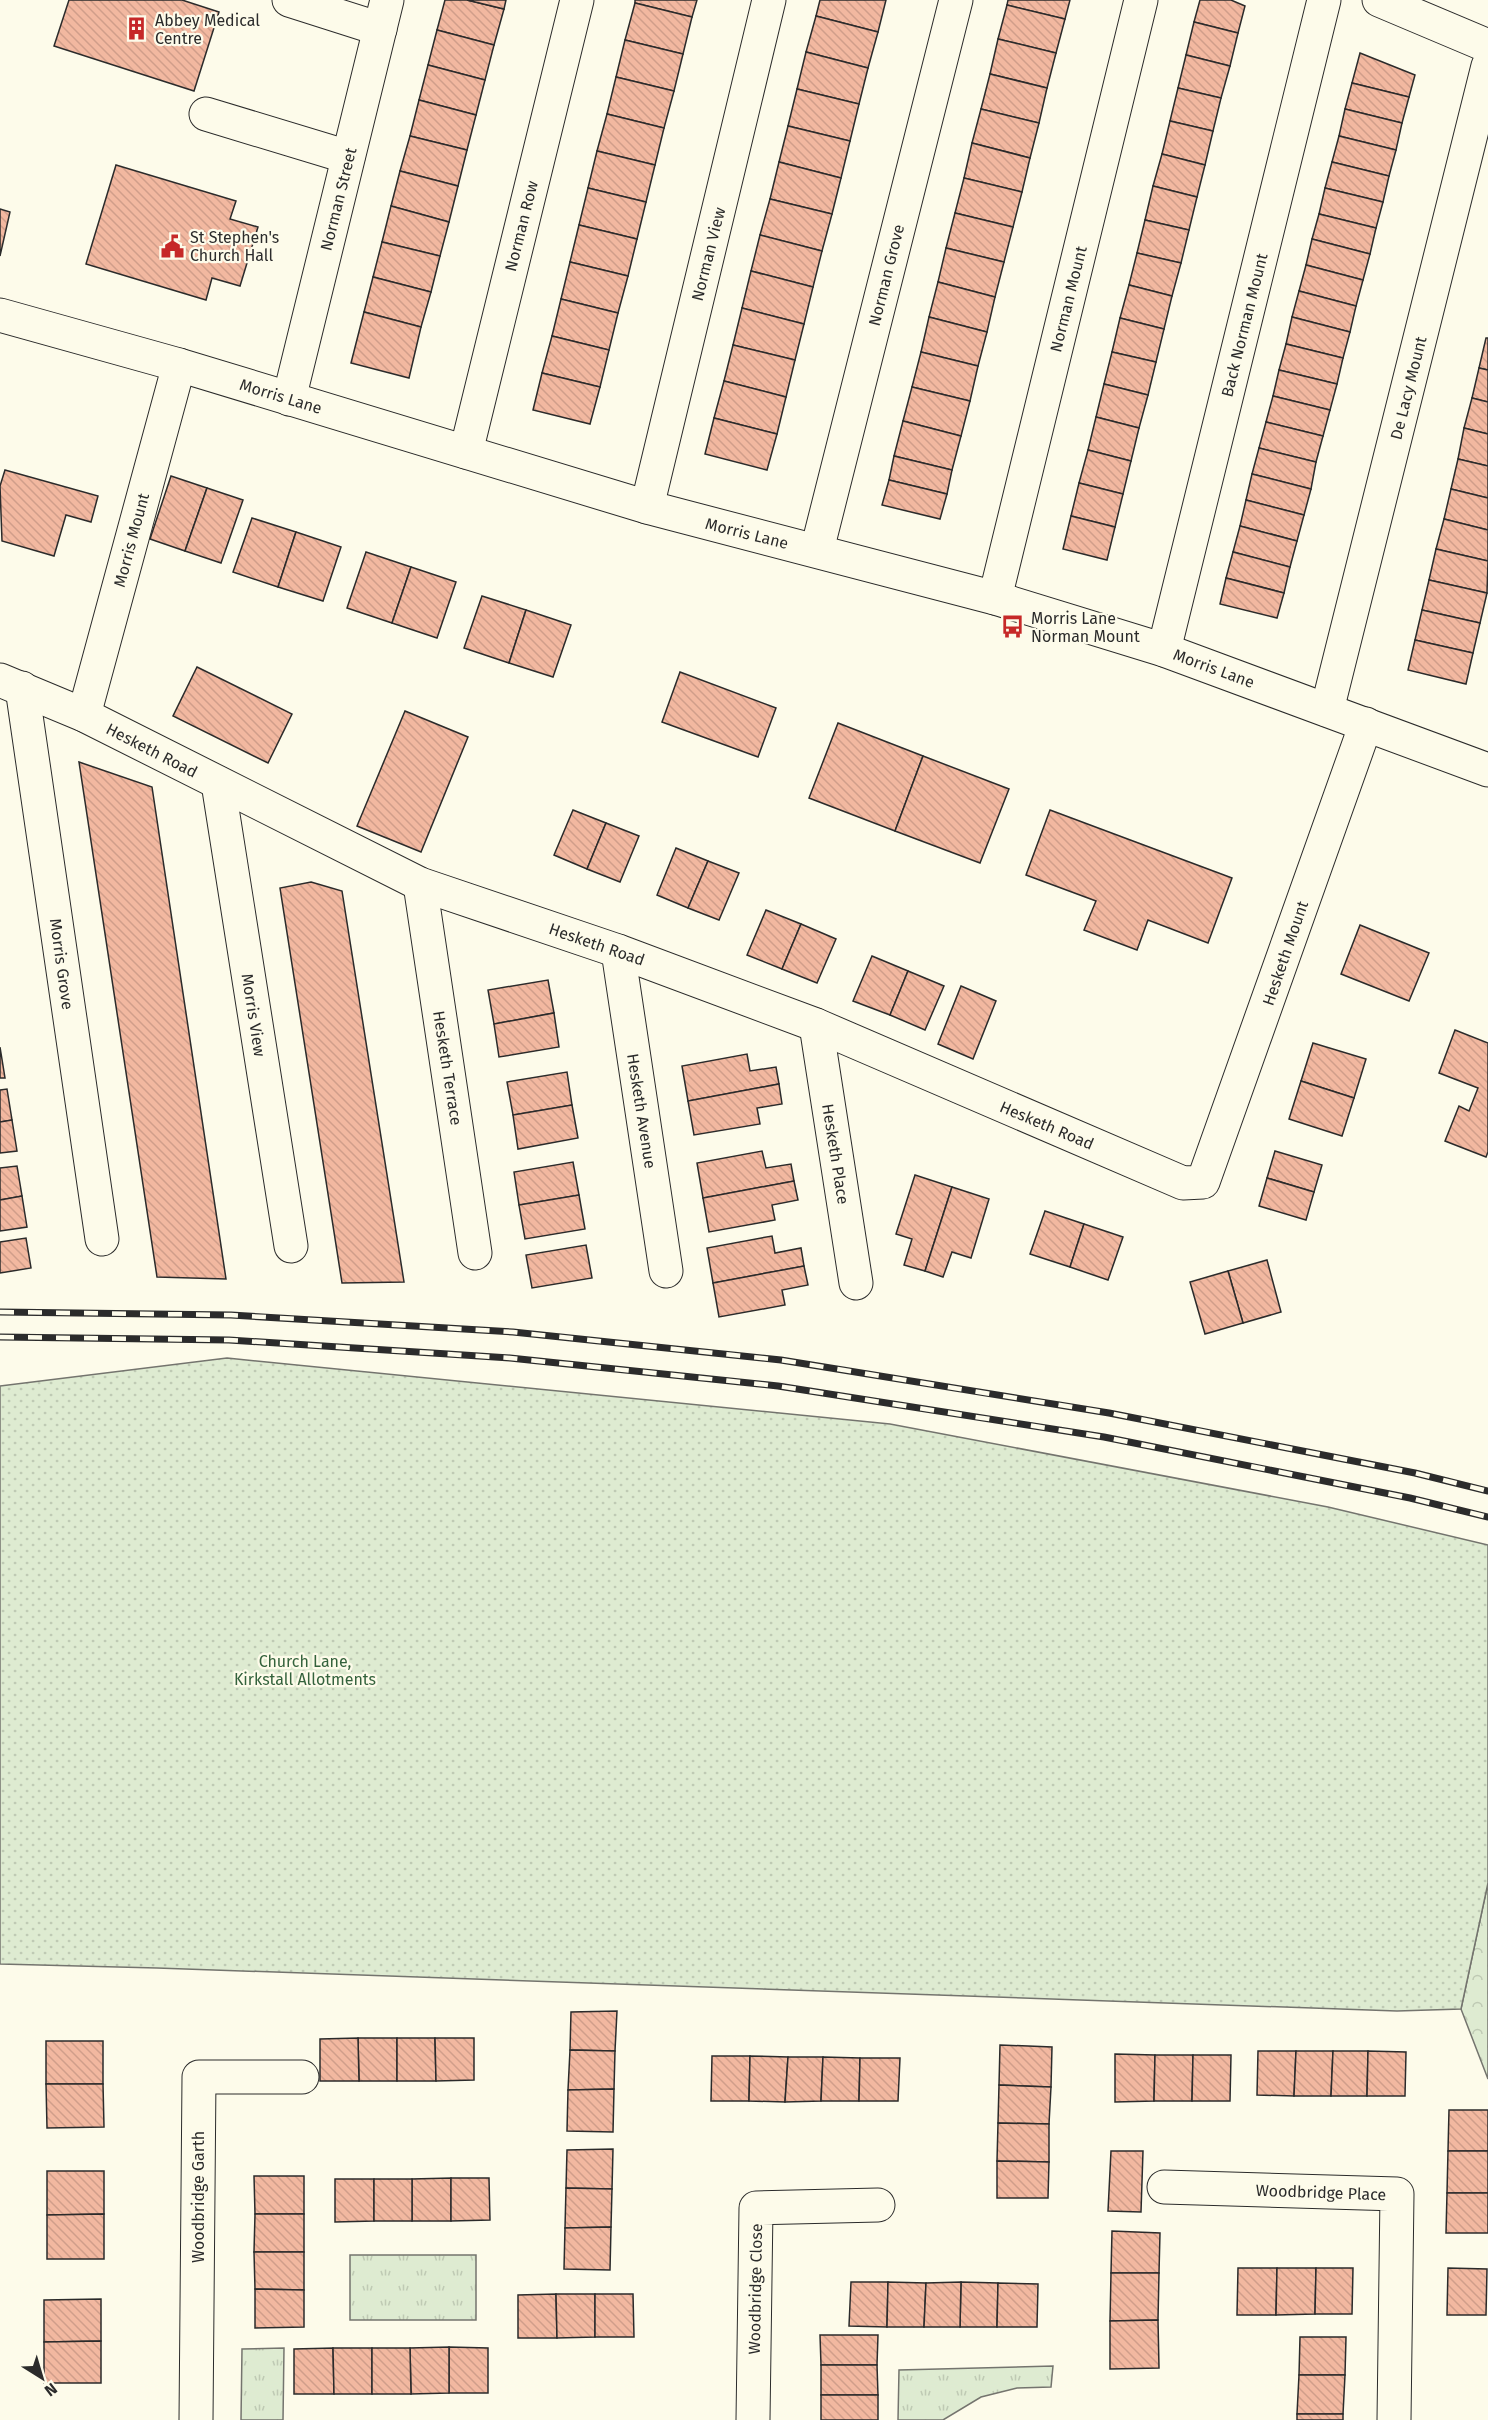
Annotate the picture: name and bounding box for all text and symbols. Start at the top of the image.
place label: Abbey Medical Centre [155,11,260,48]
building icon: Abbey Medical Centre [124,16,150,42]
street label: Norman Street [316,145,361,253]
street label: Norman Row [501,178,542,273]
street label: Norman View [688,205,729,303]
street label: Norman Grove [865,222,908,328]
place label: St Stephen's Church Hall [190,228,279,265]
public building icon: St Stephen's Church Hall [159,233,185,259]
street label: Norman Mount [1046,244,1091,354]
street label: Back Norman Mount [1217,251,1272,399]
street label: De Lacy Mount [1386,334,1431,442]
street label: Morris Lane [237,375,324,418]
street label: Morris Mount [110,491,153,589]
street label: Morris Lane [703,514,790,553]
place label: Morris Lane Norman Mount [1031,609,1140,646]
bus stop icon: Morris Lane Norman Mount [1000,614,1026,640]
street label: Morris Lane [1171,645,1257,692]
street label: Hesketh Road [103,719,201,782]
street label: Hesketh Mount [1259,898,1312,1008]
street label: Morris Grove [46,917,77,1011]
street label: Hesketh Road [546,919,647,970]
street label: Morris View [238,972,270,1059]
street label: Hesketh Terrace [429,1009,466,1127]
street label: Hesketh Avenue [623,1052,660,1170]
street label: Hesketh Road [997,1097,1097,1154]
street label: Hesketh Place [818,1102,853,1206]
park label: Church Lane, Kirkstall Allotments [234,1652,376,1689]
street label: Woodbridge Garth [189,2131,208,2263]
street label: Woodbridge Place [1255,2181,1387,2204]
street label: Woodbridge Close [745,2223,766,2355]
north arrow [12,2348,72,2408]
text: N [41,2379,61,2400]

